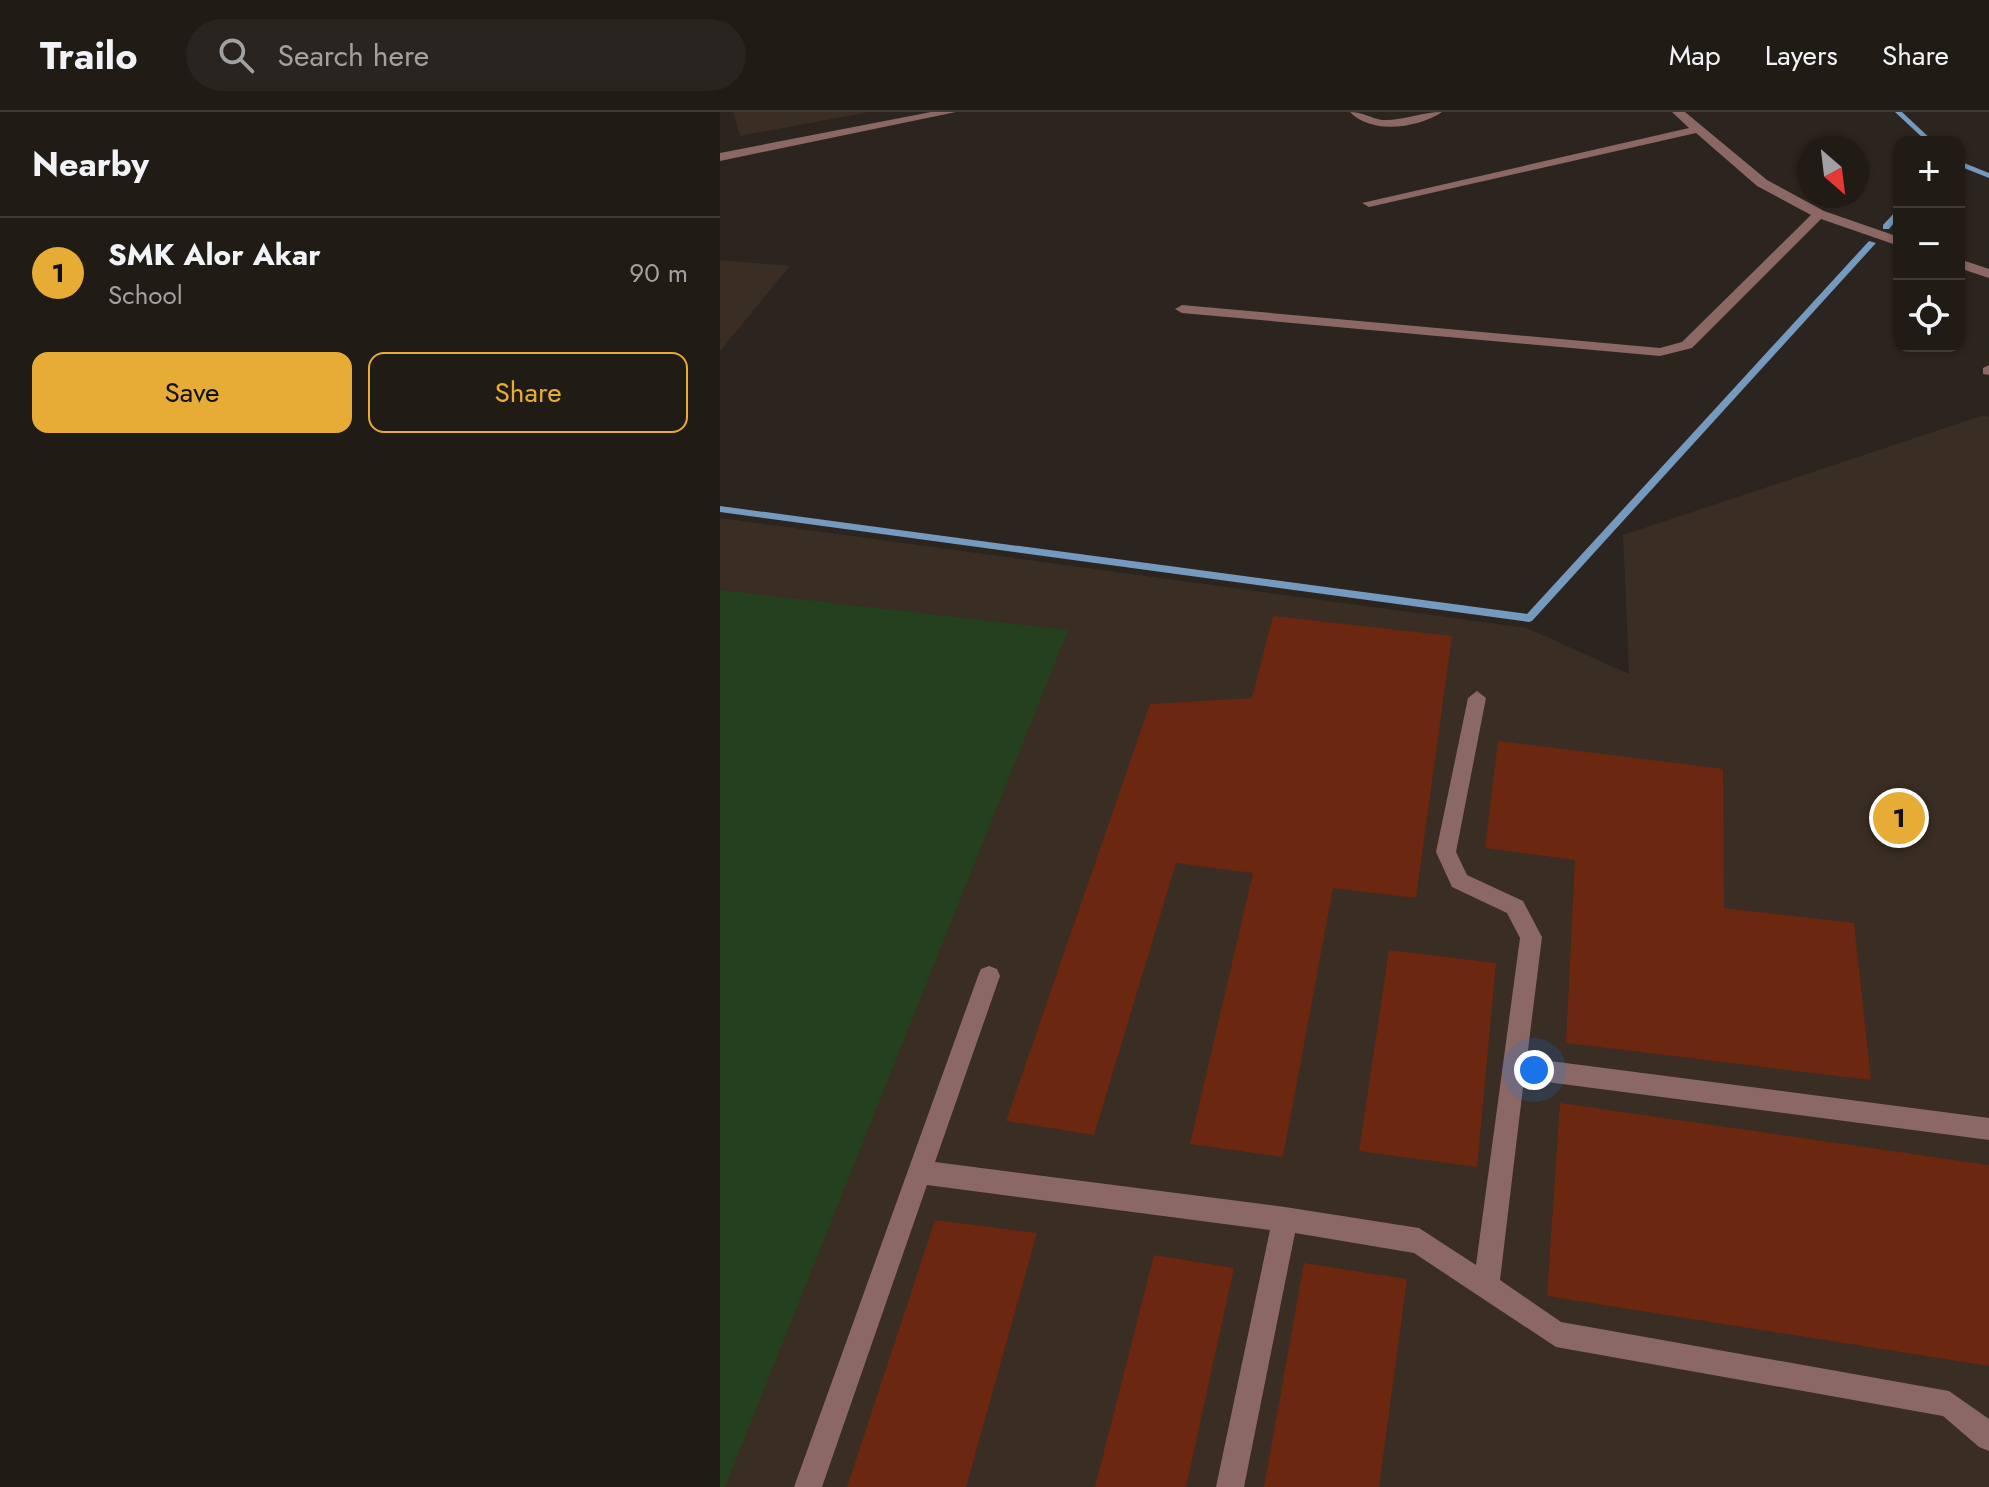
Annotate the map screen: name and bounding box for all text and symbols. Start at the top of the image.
search box [186,19,746,91]
text: Trailo [40,28,138,83]
icon: search [214,33,258,77]
text: Search here [278,34,429,77]
text: Map [1669,35,1721,76]
text: Layers [1765,35,1838,76]
text: Share [1882,35,1949,76]
north arrow [1797,136,1869,208]
map controls [1893,136,1965,352]
button: + [1893,136,1965,208]
text: Nearby [32,140,149,189]
button: − [1893,208,1965,280]
text: SMK Alor Akar [108,233,321,276]
text: 1 [51,254,65,292]
text: 90 m [629,254,688,292]
text: School [108,276,183,314]
button: locate [1893,280,1965,352]
button: Save [32,352,352,433]
button: Share [368,352,688,433]
pin: 1 [1873,788,1925,848]
your location [1514,1050,1554,1090]

